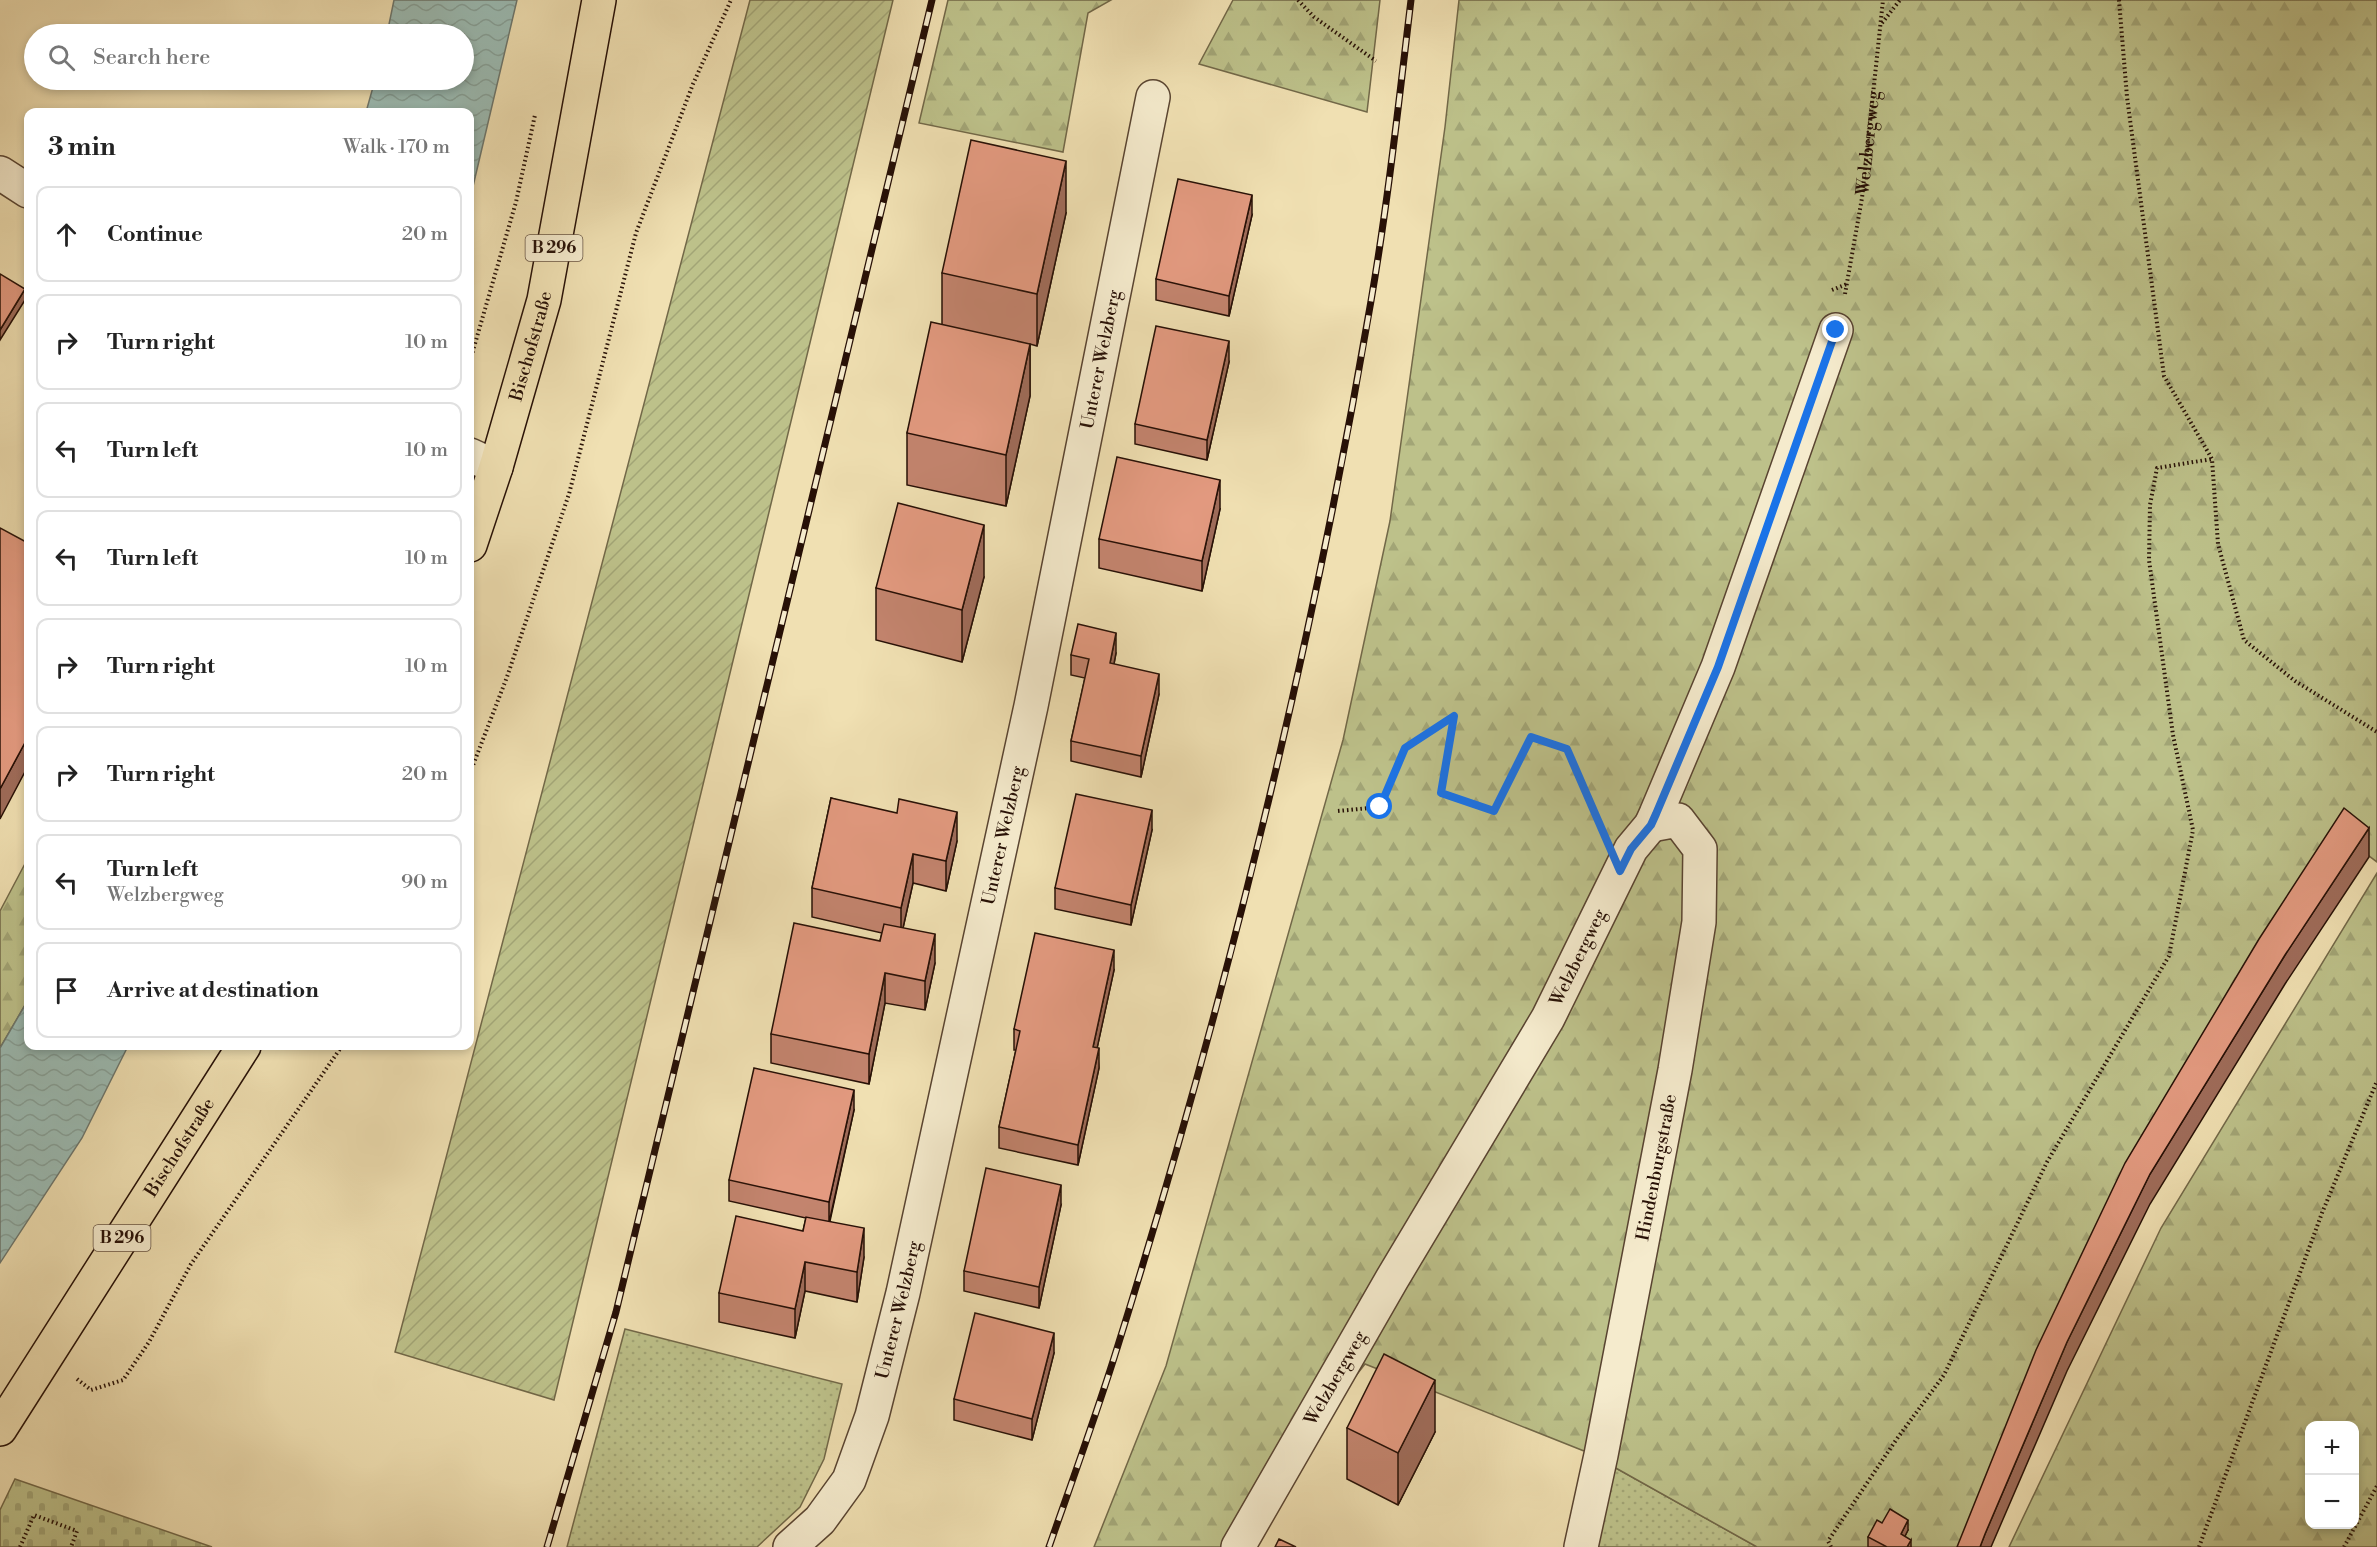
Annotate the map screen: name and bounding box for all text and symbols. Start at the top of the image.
search box [24,24,474,90]
icon: search [45,41,78,74]
text: Search here [93,44,210,71]
street label: Welzbergweg [1851,89,1885,197]
text: 3 min [48,131,116,163]
text: Walk · 170 m [343,135,450,160]
icon: ahead [50,218,83,251]
text: Continue [107,221,203,248]
text: 20 m [402,222,448,247]
road number: B 296 [526,235,582,261]
street label: Unterer Welzberg [1075,287,1126,431]
street label: Bischofstraße [504,289,557,405]
route end [1822,316,1848,342]
icon: right [50,326,83,359]
text: Turn right [107,329,215,356]
text: 10 m [405,330,448,355]
icon: left [50,434,83,467]
text: Turn left [107,437,198,464]
text: 10 m [405,438,448,463]
icon: left [50,542,83,575]
text: Turn left [107,545,198,572]
text: 10 m [405,546,448,571]
icon: right [50,650,83,683]
text: Turn right [107,653,215,680]
text: 10 m [405,654,448,679]
icon: right [50,758,83,791]
text: Turn right [107,761,215,788]
text: 20 m [402,762,448,787]
street label: Unterer Welzberg [976,763,1029,907]
route start [1366,793,1392,819]
text: Turn left [107,856,198,883]
icon: left [50,866,83,899]
text: 90 m [401,870,448,895]
text: Welzbergweg [107,883,224,908]
street label: Welzbergweg [1544,904,1612,1010]
icon: arrive [50,974,83,1007]
text: Arrive at destination [107,977,319,1004]
street label: Hindenburgstraße [1631,1092,1682,1243]
street label: Bischofstraße [139,1093,220,1202]
road number: B 296 [94,1225,150,1251]
street label: Unterer Welzberg [870,1238,926,1382]
street label: Welzbergweg [1298,1326,1372,1430]
map controls [2305,1421,2359,1529]
button: + [2305,1421,2359,1475]
button: − [2305,1475,2359,1529]

